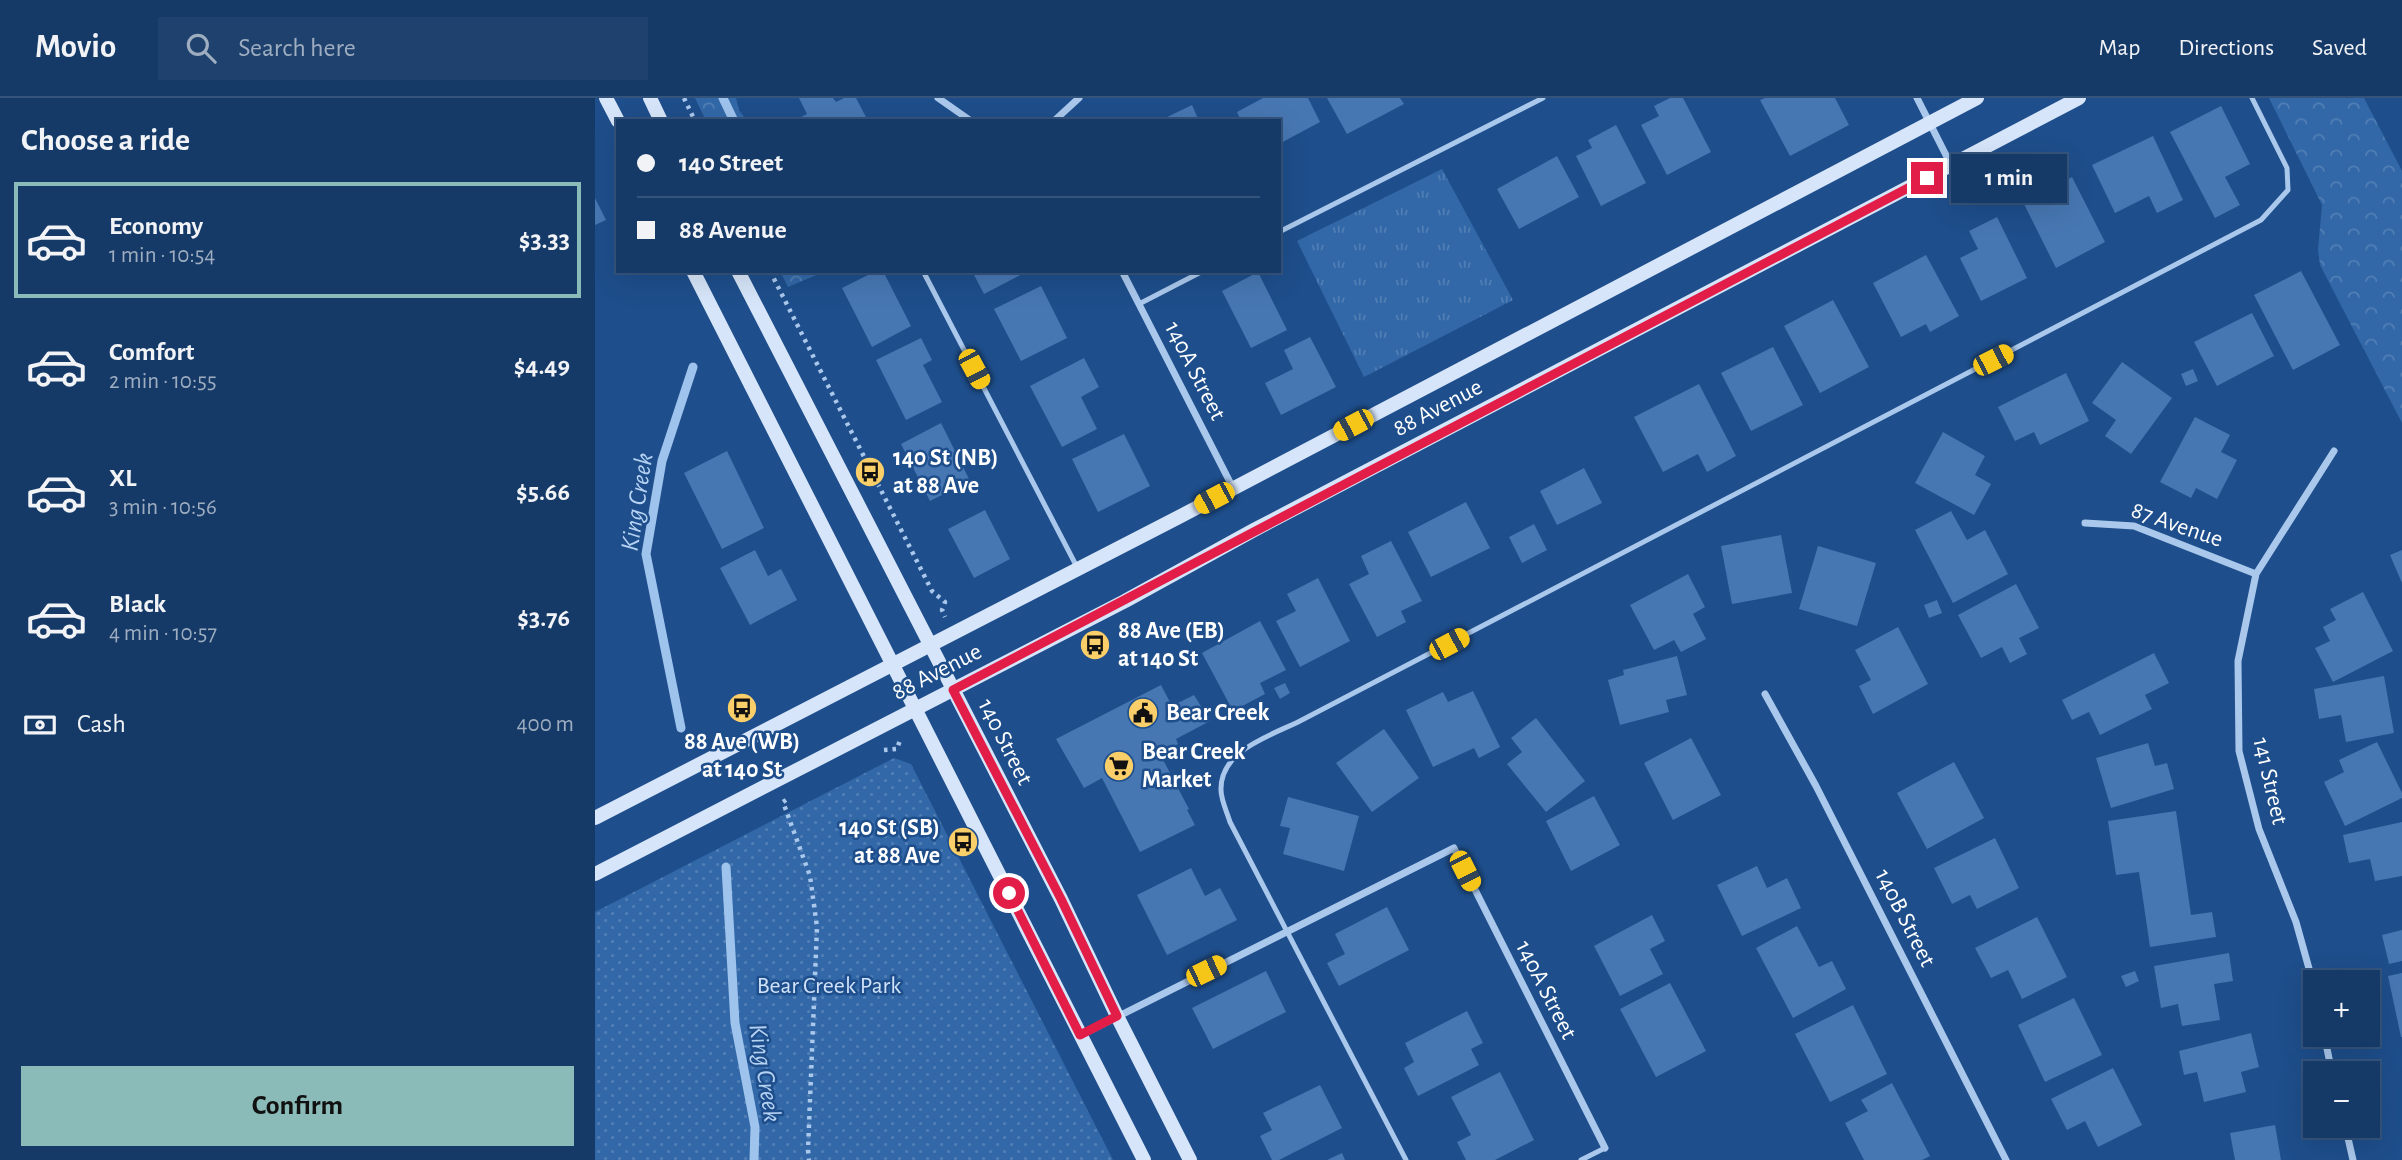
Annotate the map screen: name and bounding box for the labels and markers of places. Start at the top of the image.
place label: 140 St (NB) at 88 Ave [893,446,998,498]
bus stop icon: 140 St (NB) at 88 Ave [853,455,887,489]
place label: 88 Ave (EB) at 140 St [1118,619,1225,671]
bus stop icon: 88 Ave (EB) at 140 St [1078,628,1112,662]
bus stop icon: 88 Ave (WB) at 140 St [725,691,759,725]
public building icon: Bear Creek [1126,696,1160,730]
place label: Bear Creek [1166,701,1269,725]
place label: 88 Ave (WB) at 140 St [684,730,800,782]
place label: Bear Creek Market [1142,740,1245,792]
supermarket icon: Bear Creek Market [1102,749,1136,783]
place label: 140 St (SB) at 88 Ave [839,816,940,868]
bus stop icon: 140 St (SB) at 88 Ave [946,825,980,859]

